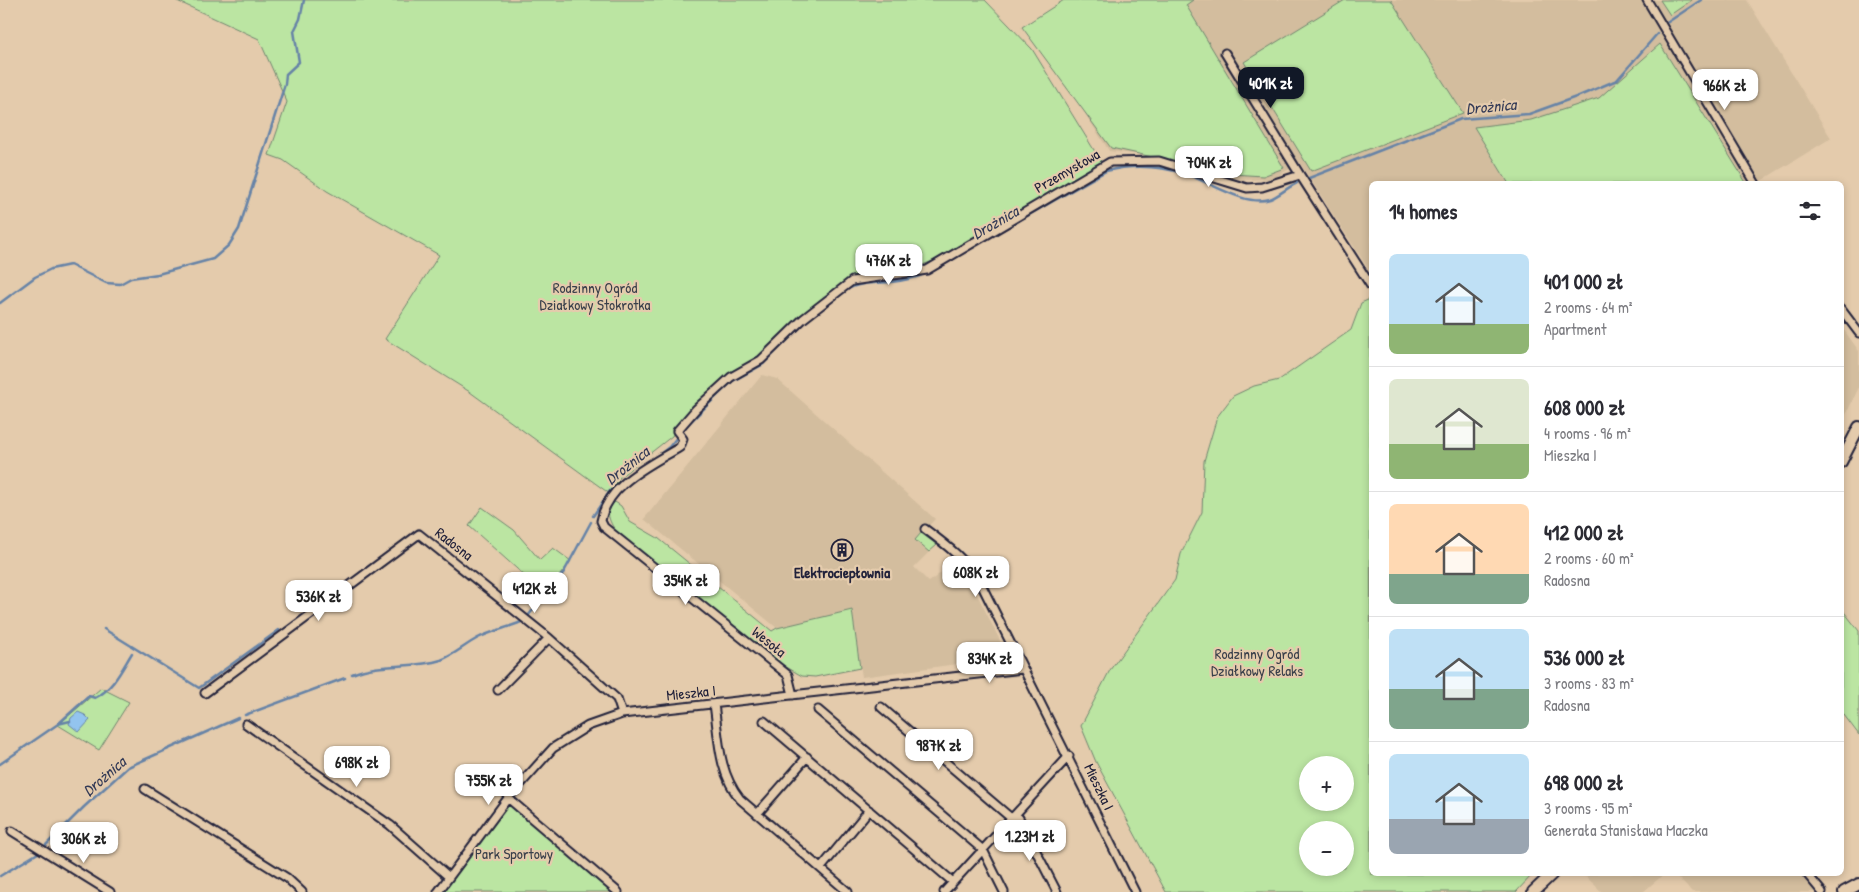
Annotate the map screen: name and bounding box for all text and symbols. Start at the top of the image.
pin: 401K zł [1225,66,1317,109]
pin: 966K zł [1679,68,1771,111]
text: 401K zł [1249,72,1293,94]
text: 966K zł [1703,74,1747,96]
water label: Drożnica [1465,93,1519,119]
street label: Przemysłowa [1030,143,1103,198]
pin: 704K zł [1163,146,1255,188]
text: 704K zł [1186,151,1232,173]
text: 14 homes [1389,197,1457,226]
icon: filters [1796,197,1824,225]
water label: Drożnica [968,199,1024,244]
pin: 476K zł [843,244,935,286]
text: 476K zł [866,249,912,271]
text: 401 000 zł [1544,267,1624,296]
icon: home [1429,274,1489,334]
park label: Rodzinny Ogród Działkowy Stokrotka [540,277,651,315]
text: 2 rooms · 64 m² [1544,296,1632,318]
text: Apartment [1544,318,1607,340]
text: 608 000 zł [1544,393,1626,422]
icon: home [1429,399,1489,459]
text: 4 rooms · 96 m² [1544,422,1631,444]
water label: Drożnica [600,440,655,489]
text: Mieszka I [1544,444,1597,466]
text: 412 000 zł [1544,518,1624,547]
street label: Radosna [431,522,478,565]
icon: home [1429,524,1489,584]
building icon: Elektrociepłownia [830,538,854,562]
text: 2 rooms · 60 m² [1544,547,1634,569]
pin: 608K zł [930,556,1022,598]
text: 608K zł [953,561,999,583]
place label: Elektrociepłownia [794,562,890,584]
pin: 354K zł [640,564,732,606]
text: 354K zł [664,569,708,591]
text: Radosna [1544,569,1590,591]
pin: 412K zł [489,572,581,614]
text: 412K zł [513,577,557,599]
pin: 536K zł [273,580,365,622]
text: 536K zł [296,585,342,607]
street label: Wesoła [748,621,791,662]
pin: 834K zł [944,642,1036,684]
park label: Rodzinny Ogród Działkowy Relaks [1211,643,1303,681]
text: 536 000 zł [1544,643,1626,672]
text: 834K zł [967,647,1013,669]
icon: home [1429,649,1489,709]
text: 3 rooms · 83 m² [1544,672,1634,694]
street label: Mieszka I [665,679,717,706]
text: Radosna [1544,694,1590,716]
pin: 987K zł [893,728,985,771]
text: 987K zł [916,734,962,756]
pin: 698K zł [311,746,403,788]
water label: Drożnica [78,750,132,801]
text: 698K zł [335,751,379,773]
map controls [1299,756,1354,876]
button: + [1299,756,1354,811]
street label: Mieszka I [1079,760,1120,814]
pin: 755K zł [443,764,535,806]
text: 698 000 zł [1544,768,1624,797]
text: 755K zł [466,769,512,791]
icon: home [1429,774,1489,834]
text: 3 rooms · 95 m² [1544,797,1632,819]
text: Generała Stanisława Maczka [1544,819,1708,841]
pin: 1.23M zł [978,820,1082,862]
button: − [1299,821,1354,876]
pin: 306K zł [38,822,130,864]
text: 1.23M zł [1005,825,1055,847]
text: 306K zł [61,827,107,849]
park label: Park Sportowy [475,843,553,864]

